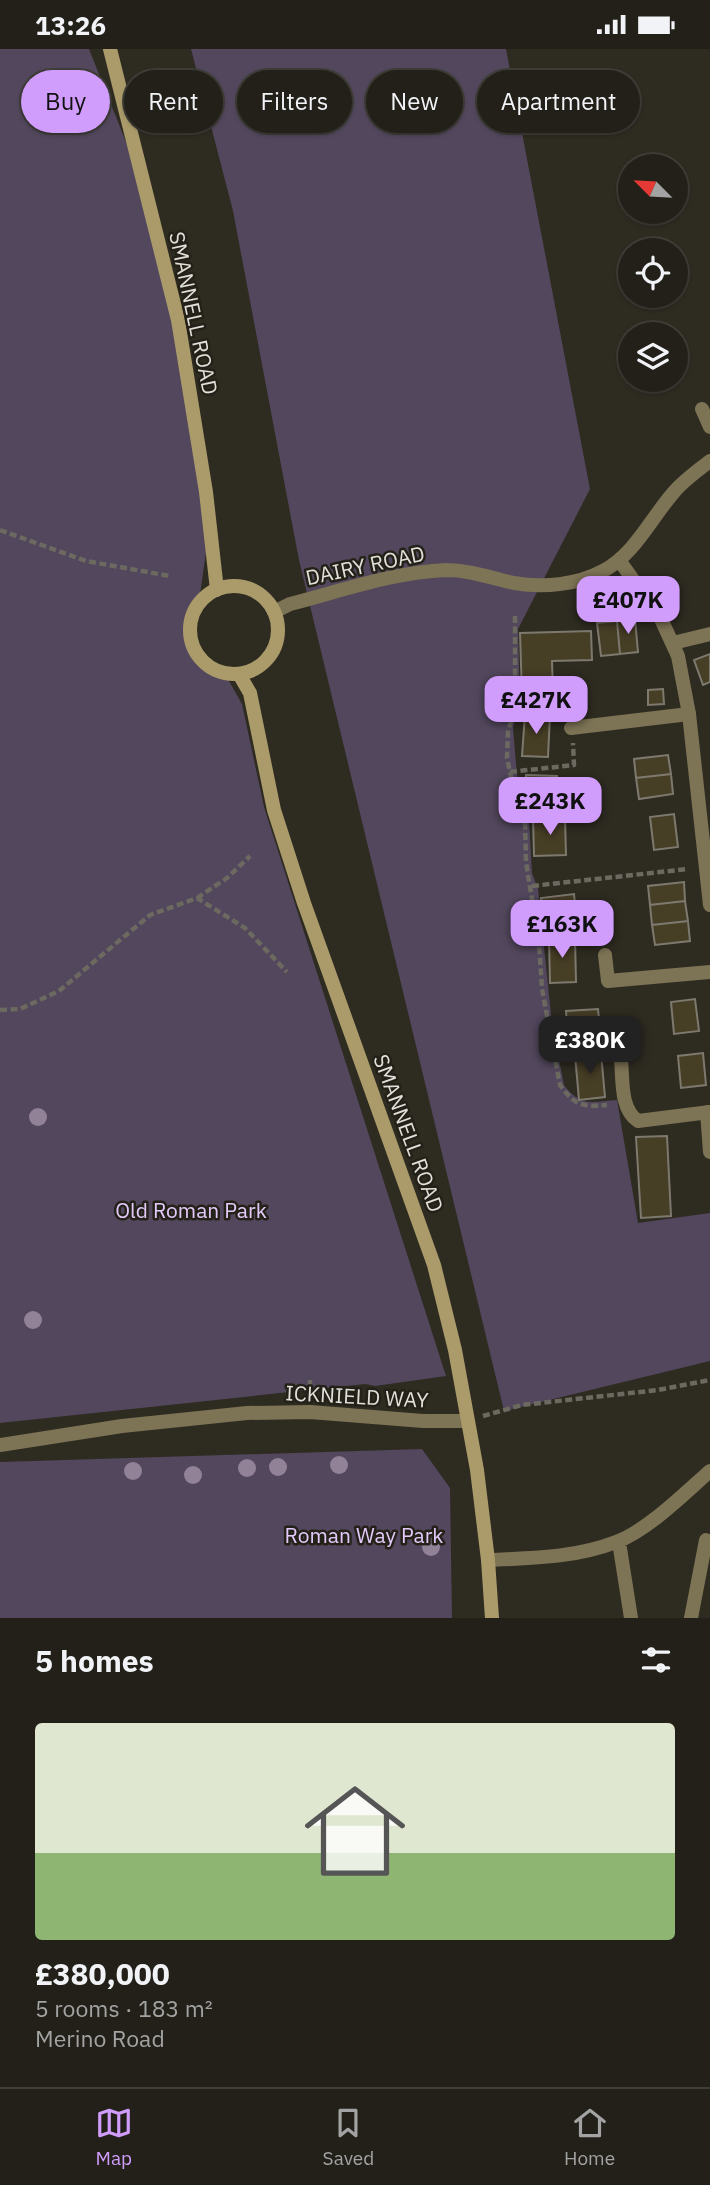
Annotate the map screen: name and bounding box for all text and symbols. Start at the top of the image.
text: 13:26 [35,8,106,42]
chip: Buy [21,70,110,133]
chip: Rent [124,70,223,133]
chip: Filters [237,70,352,133]
chip: New [366,70,463,133]
chip: Apartment [477,70,640,133]
north arrow [618,154,688,224]
map controls [618,154,688,392]
street label: SMANNELL ROAD [163,229,225,397]
button: locate [618,238,688,308]
button: layers [618,322,688,392]
street label: DAIRY ROAD [303,539,427,591]
pin: £407K [579,577,677,636]
text: £407K [593,584,663,614]
pin: £427K [487,677,585,736]
text: £427K [501,684,571,714]
pin: £243K [501,777,599,837]
text: £243K [515,785,585,815]
pin: £163K [513,901,611,960]
text: £163K [527,908,597,938]
pin: £380K [541,1017,639,1076]
text: £380K [555,1024,625,1054]
street label: SMANNELL ROAD [367,1050,451,1216]
park label: Old Roman Park [115,1196,267,1224]
street label: ICKNIELD WAY [285,1378,430,1414]
park label: Roman Way Park [285,1521,443,1549]
text: 5 homes [35,1641,154,1680]
icon: filters [637,1641,675,1679]
icon: home [292,1768,418,1894]
text: £380,000 [35,1954,170,1993]
text: 5 rooms · 183 m² [35,1993,213,2023]
text: Merino Road [35,2023,165,2053]
tab: Map [95,2104,133,2170]
tab: Saved [323,2104,374,2170]
tab: Home [564,2104,615,2170]

